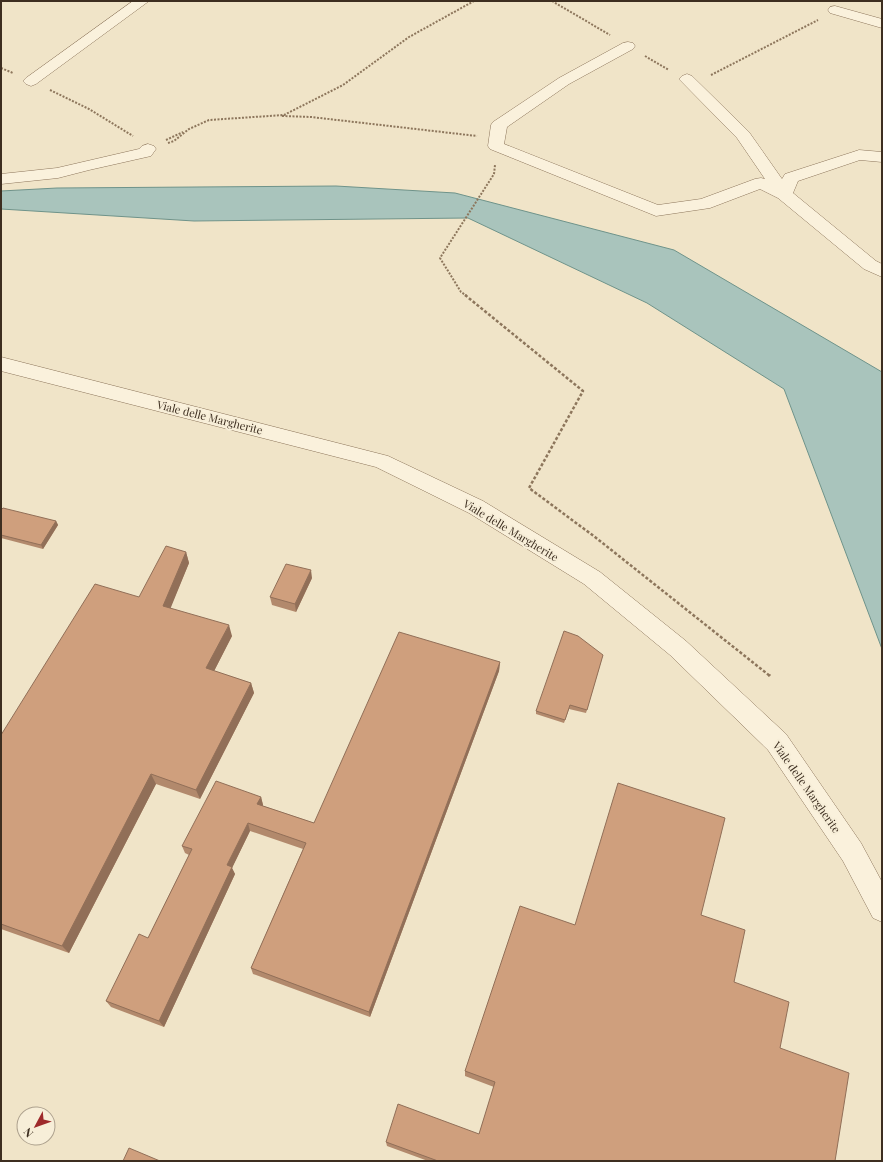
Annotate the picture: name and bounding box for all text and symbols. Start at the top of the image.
street label: Viale delle Margherite [155,396,265,437]
street label: Viale delle Margherite [460,495,562,565]
street label: Viale delle Margherite [769,737,844,836]
north arrow [16,1106,56,1146]
text: N [20,1125,36,1141]

